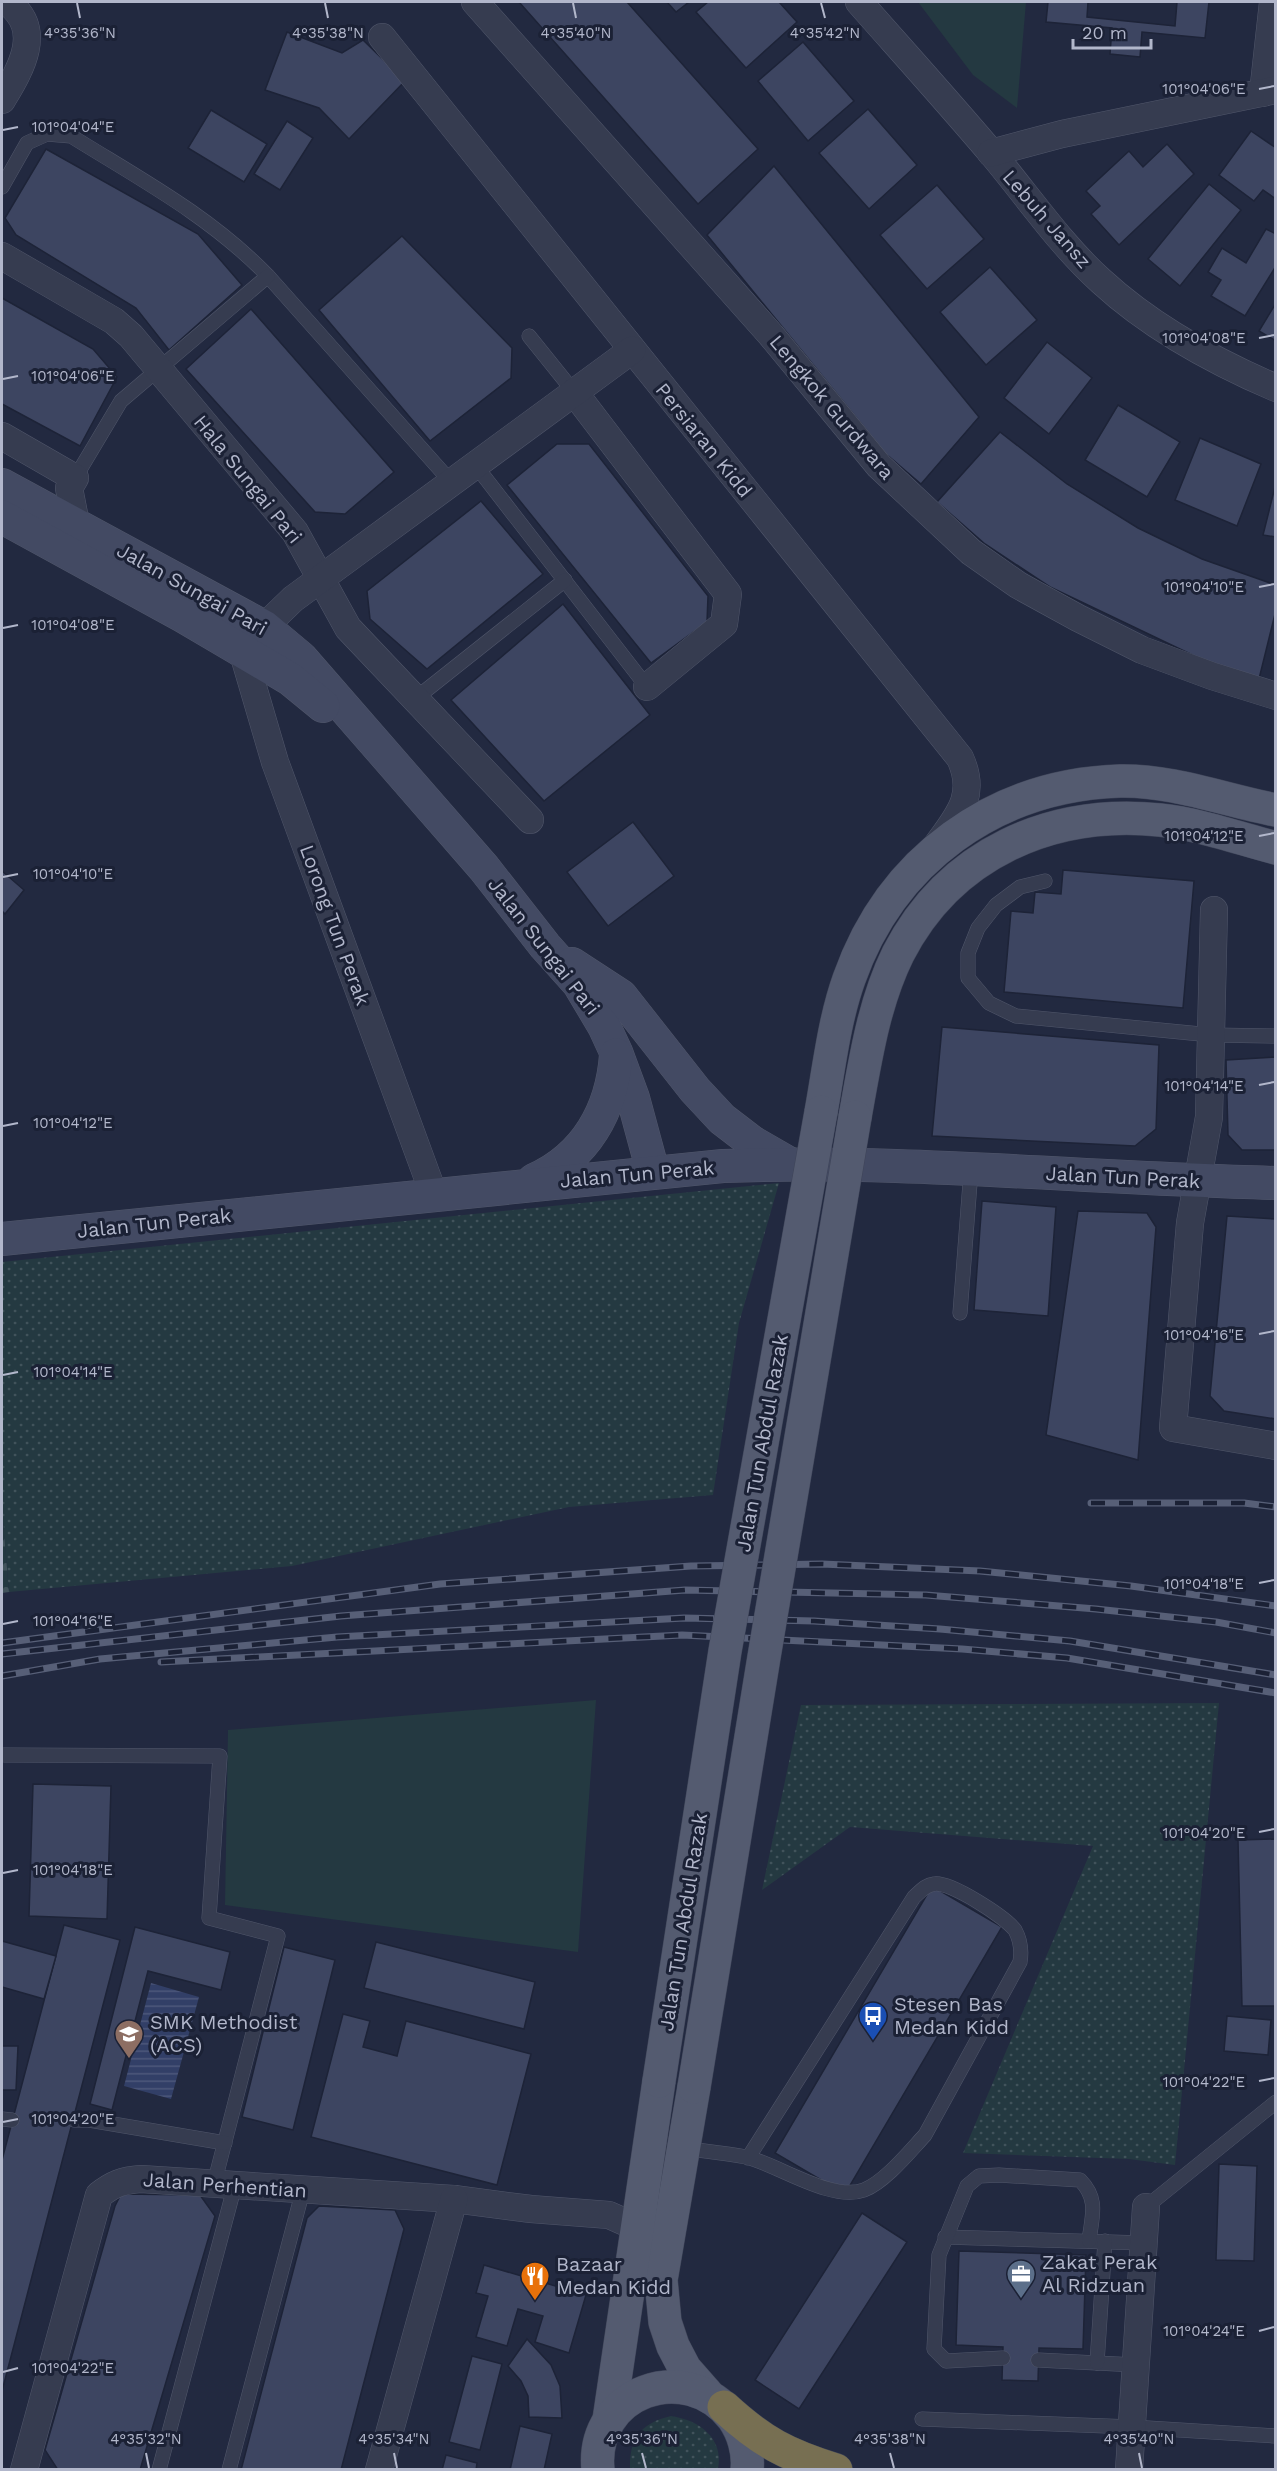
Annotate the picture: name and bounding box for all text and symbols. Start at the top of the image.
scale bar [1073,12,1151,50]
text: 20 m [1082,22,1127,43]
text: 4°35'36"N [44,24,116,42]
text: 4°35'38"N [292,24,364,42]
text: 4°35'40"N [540,24,612,42]
text: 4°35'42"N [790,24,860,42]
text: 101°04'06"E [1162,80,1246,98]
text: 101°04'04"E [32,118,114,136]
street label: Lebuh Jansz [998,165,1096,273]
text: 101°04'08"E [1162,329,1246,347]
street label: Lengkok Gurdwara [765,330,899,484]
text: 101°04'06"E [31,367,115,385]
street label: Persiaran Kidd [650,378,758,502]
street label: Hala Sungai Pari [189,410,307,548]
street label: Jalan Sungai Pari [113,538,271,640]
text: 101°04'10"E [1164,578,1244,596]
text: 101°04'08"E [31,616,115,634]
text: 101°04'12"E [1164,827,1244,845]
street label: Lorong Tun Perak [295,841,375,1009]
text: 101°04'10"E [33,865,113,883]
street label: Jalan Sungai Pari [483,873,605,1019]
text: 101°04'14"E [1164,1077,1244,1095]
text: 101°04'12"E [33,1114,113,1132]
street label: Jalan Tun Perak [559,1155,715,1193]
street label: Jalan Tun Perak [1045,1161,1201,1193]
street label: Jalan Tun Perak [76,1203,232,1243]
text: 101°04'16"E [1164,1326,1244,1344]
street label: Jalan Tun Abdul Razak [731,1332,793,1554]
text: 101°04'14"E [33,1363,113,1381]
text: 101°04'18"E [1164,1575,1244,1593]
text: 101°04'16"E [33,1612,113,1630]
street label: Jalan Tun Abdul Razak [654,1811,712,2033]
text: 101°04'20"E [1163,1824,1245,1842]
text: 101°04'18"E [33,1861,113,1879]
place label: Stesen Bas Medan Kidd [894,1992,1009,2039]
bus stop icon: Stesen Bas Medan Kidd [857,2000,889,2042]
place label: SMK Methodist (ACS) [150,2010,298,2057]
school or university icon: SMK Methodist (ACS) [113,2018,145,2060]
text: 101°04'22"E [1163,2073,1245,2091]
text: 101°04'20"E [32,2110,114,2128]
street label: Jalan Perhentian [142,2167,308,2203]
place label: Zakat Perak Al Ridzuan [1042,2250,1157,2297]
place label: Bazaar Medan Kidd [556,2252,671,2299]
office icon: Zakat Perak Al Ridzuan [1005,2258,1037,2300]
restaurant icon: Bazaar Medan Kidd [519,2260,551,2302]
text: 101°04'24"E [1163,2322,1245,2340]
text: 101°04'22"E [32,2359,114,2377]
text: 4°35'32"N [110,2430,182,2448]
text: 4°35'34"N [358,2430,430,2448]
text: 4°35'36"N [606,2430,678,2448]
text: 4°35'38"N [854,2430,926,2448]
text: 4°35'40"N [1103,2430,1175,2448]

